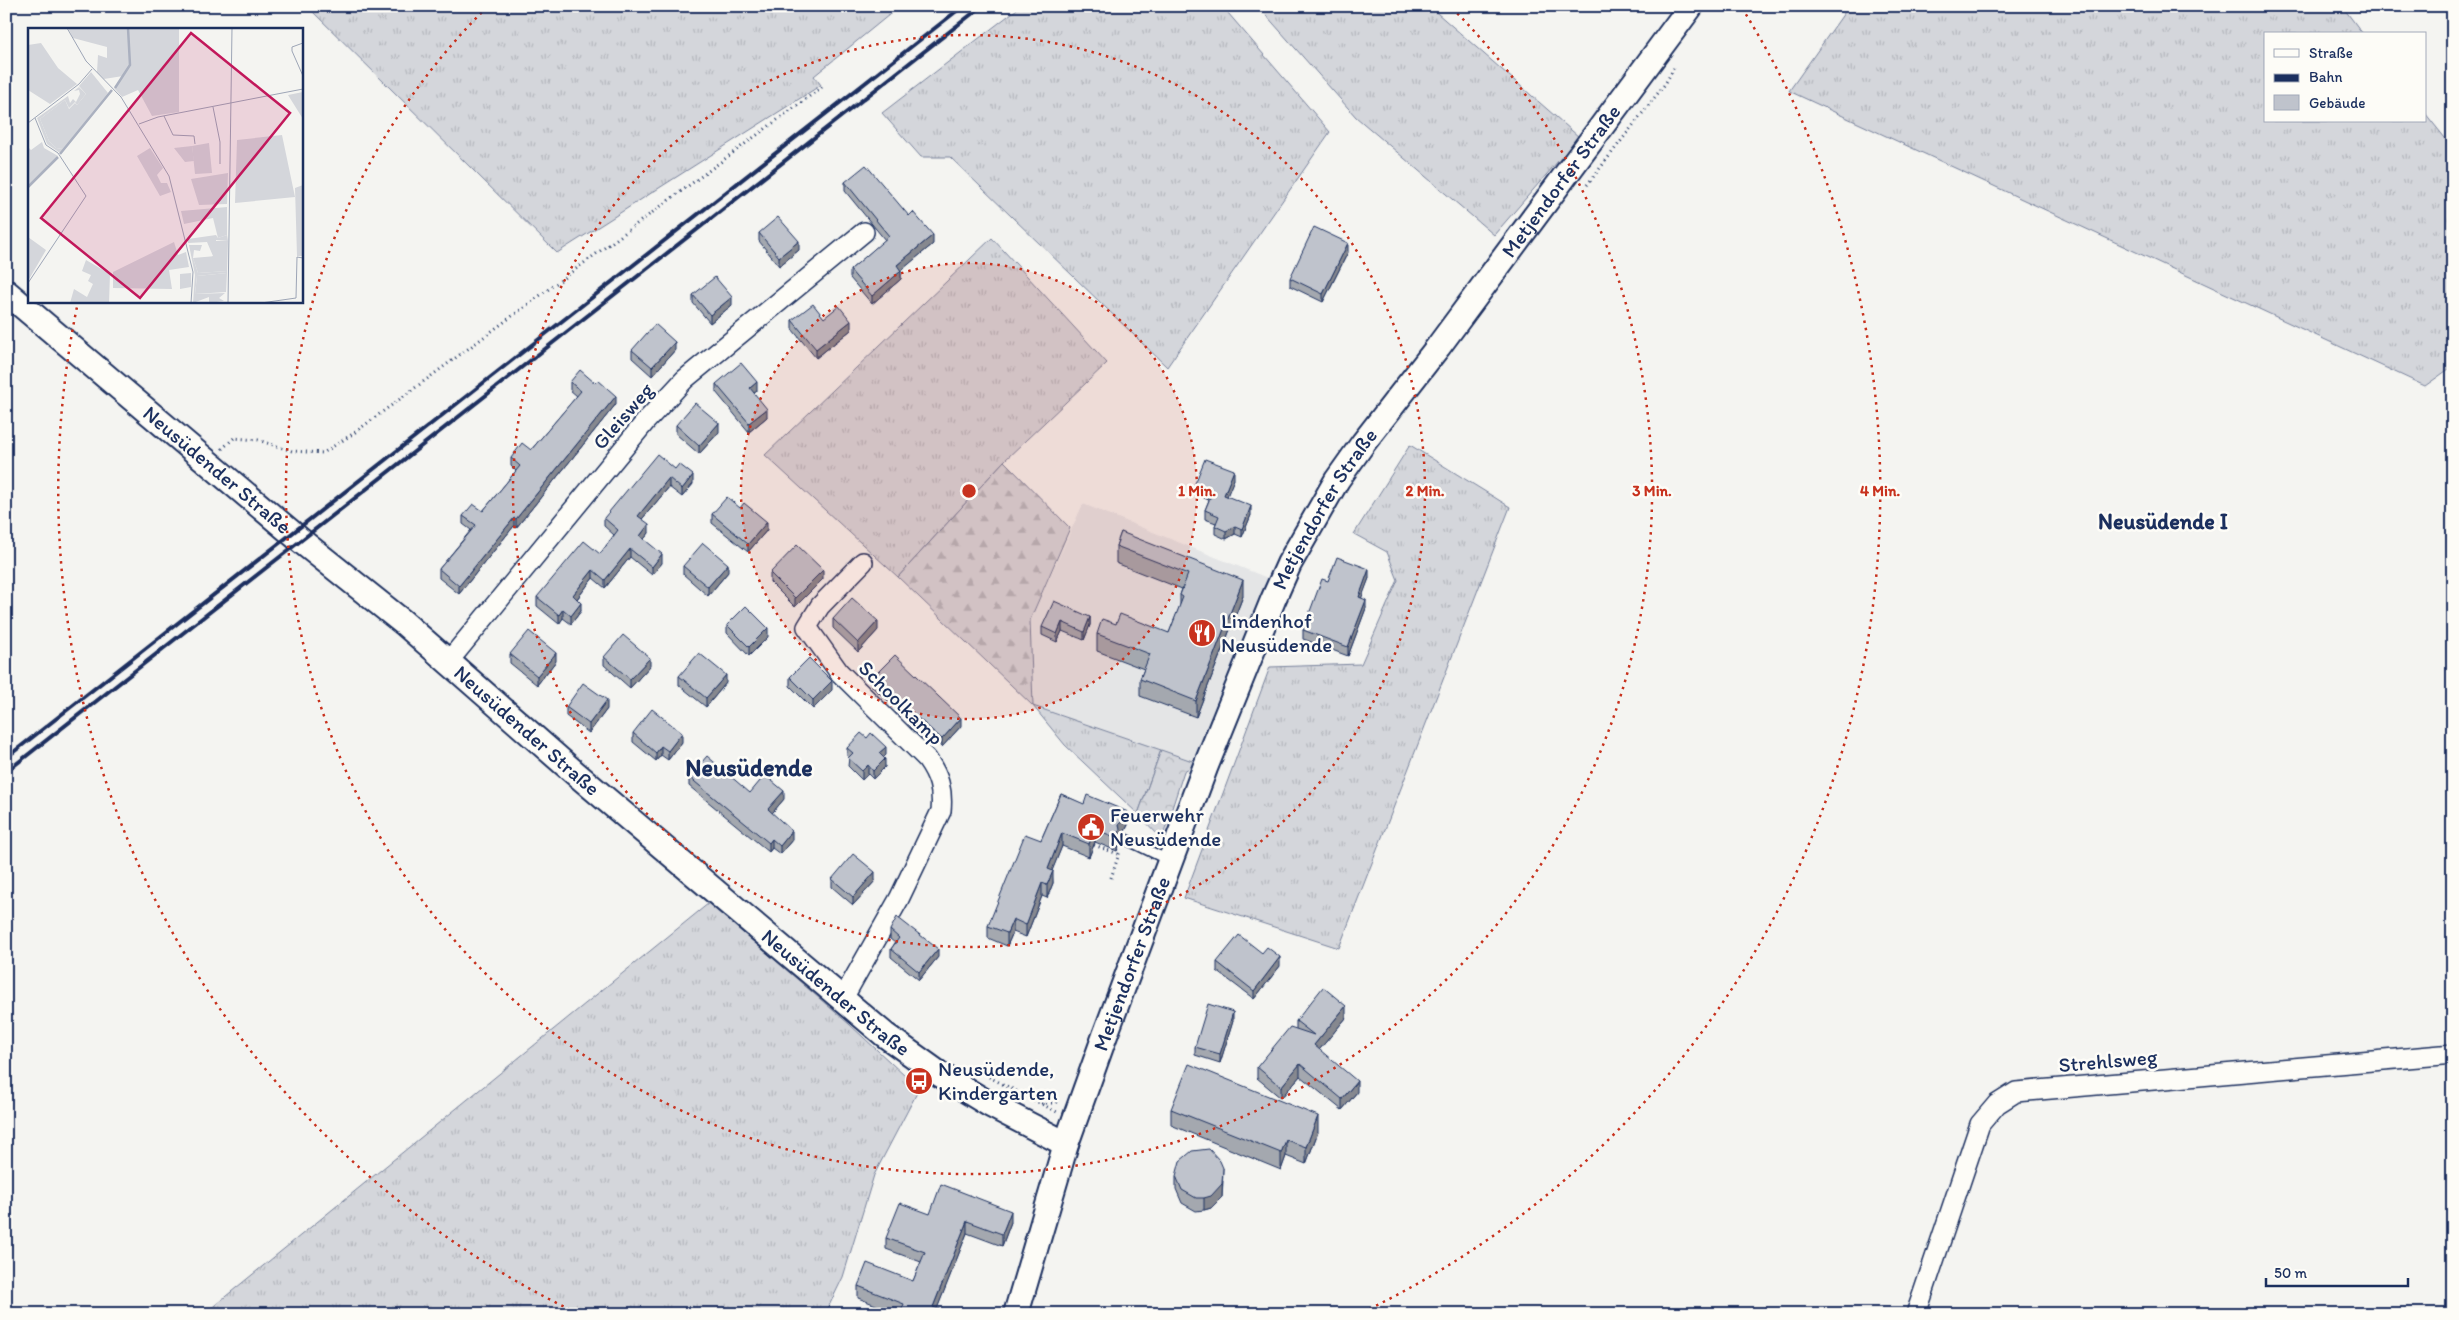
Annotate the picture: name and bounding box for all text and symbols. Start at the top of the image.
inset map [28,28,302,302]
legend [2264,32,2426,122]
text: Straße [2309,44,2353,62]
text: Bahn [2309,68,2343,86]
text: Gebäude [2309,94,2366,112]
street label: Metjendorfer Straße [1496,99,1626,262]
street label: Gleisweg [587,377,659,454]
street label: Neusüdender Straße [138,400,296,539]
street label: Metjendorfer Straße [1266,423,1382,593]
centre of rings [960,482,978,500]
text: 1 Min. [1178,482,1216,500]
text: 2 Min. [1405,482,1445,500]
text: 3 Min. [1632,482,1672,500]
text: 4 Min. [1860,482,1900,500]
district label: Neusüdende I [2098,508,2228,535]
place label: Lindenhof Neusüdende [1221,608,1332,657]
restaurant icon: Lindenhof Neusüdende [1187,618,1217,648]
street label: Schoolkamp [854,655,949,750]
street label: Neusüdender Straße [449,660,605,801]
district label: Neusüdende [685,753,813,782]
place label: Feuerwehr Neusüdende [1110,802,1221,851]
public building icon: Feuerwehr Neusüdende [1076,812,1106,842]
street label: Metjendorfer Straße [1087,873,1175,1054]
street label: Neusüdender Straße [757,923,915,1061]
street label: Strehlsweg [2057,1044,2159,1077]
place label: Neusüdende, Kindergarten [938,1056,1058,1105]
bus stop icon: Neusüdende, Kindergarten [904,1066,934,1096]
scale bar [2266,1255,2409,1287]
text: 50 m [2274,1264,2307,1282]

